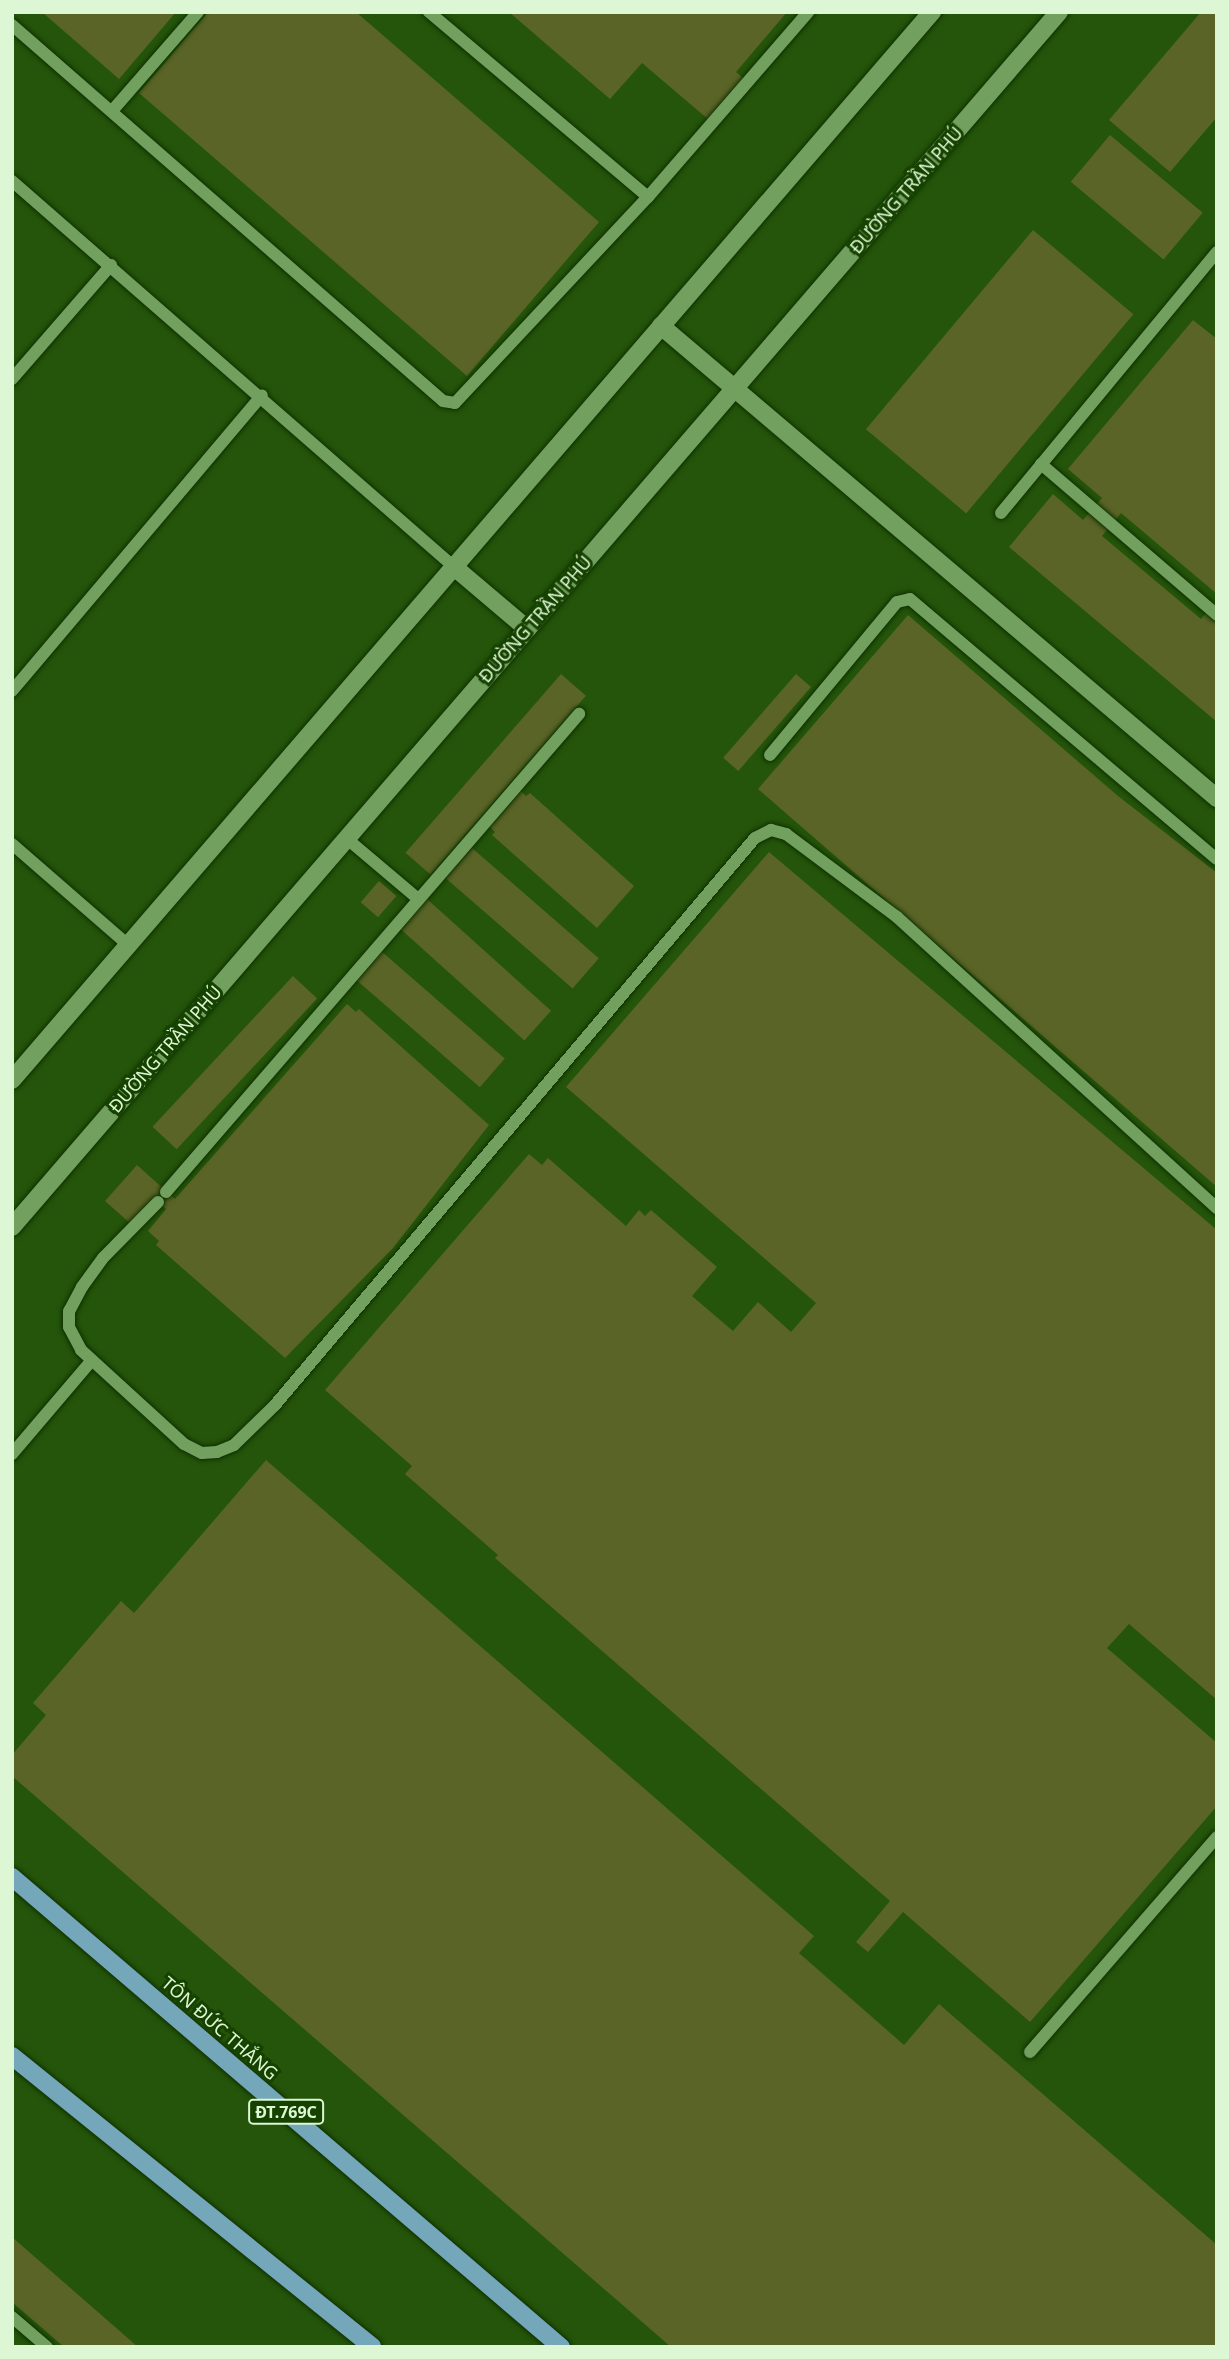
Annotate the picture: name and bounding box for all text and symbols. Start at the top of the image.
street label: ĐƯỜNG TRẦN PHÚ [845,122,967,258]
street label: ĐƯỜNG TRẦN PHÚ [474,551,596,687]
street label: ĐƯỜNG TRẦN PHÚ [104,981,226,1117]
street label: TÔN ĐỨC THẮNG [158,1972,282,2084]
road number: ĐT.769C [247,2100,324,2124]

